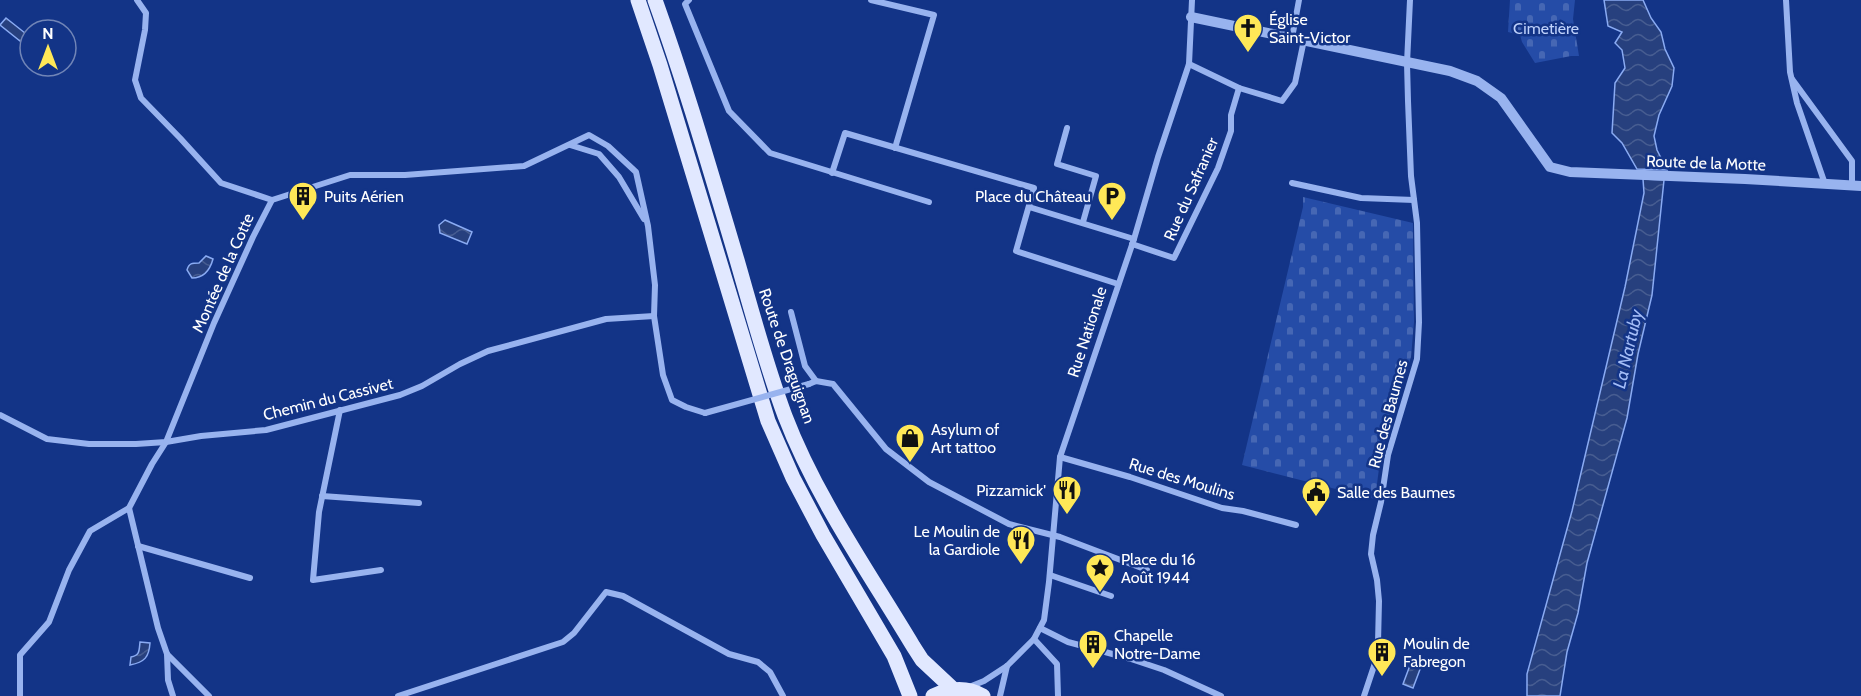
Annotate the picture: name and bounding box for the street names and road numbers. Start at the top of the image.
street label: Rue du Safranier [1160,134,1223,244]
street label: Route de la Motte [1646,151,1766,175]
street label: Montée de la Cotte [188,210,258,336]
street label: Rue Nationale [1063,284,1111,380]
street label: Route de Draguignan [755,286,819,426]
street label: Rue des Baumes [1364,357,1412,470]
street label: Chemin du Cassivet [261,374,395,424]
street label: Rue des Moulins [1127,454,1238,504]

